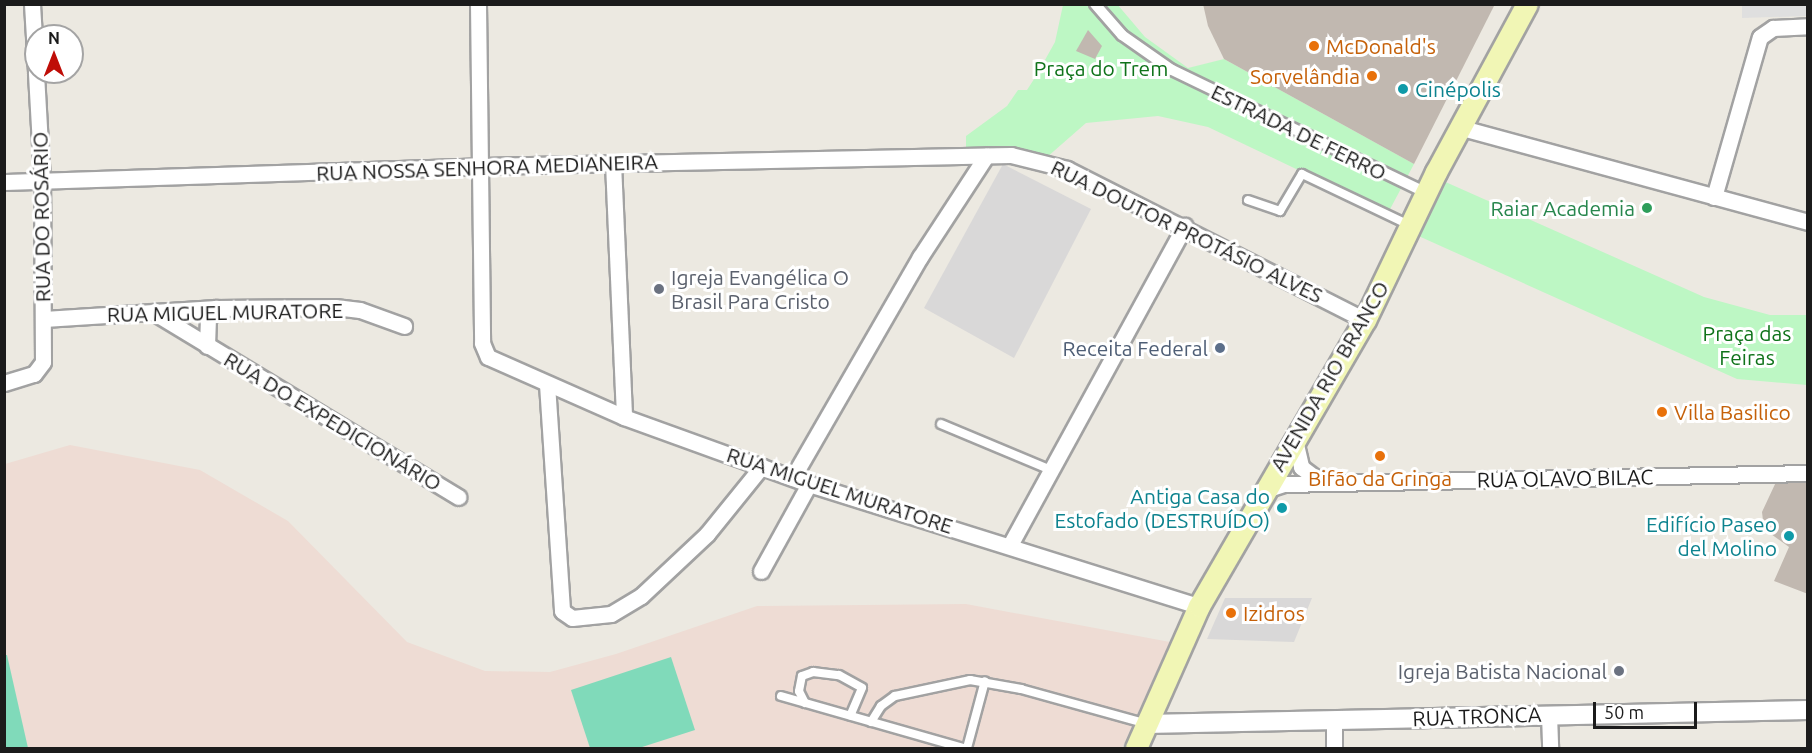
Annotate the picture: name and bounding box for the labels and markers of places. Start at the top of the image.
place label: McDonald's [1326,33,1436,59]
marker: McDonald's [1307,39,1321,53]
place label: Sorvelândia [1250,63,1360,89]
marker: Sorvelândia [1365,69,1379,83]
place label: Cinépolis [1415,76,1501,102]
marker: Cinépolis [1396,82,1410,96]
place label: Raiar Academia [1490,195,1635,221]
marker: Raiar Academia [1640,201,1654,215]
place label: Igreja Evangélica O Brasil Para Cristo [671,264,849,314]
marker: Igreja Evangélica O Brasil Para Cristo [652,282,666,296]
place label: Receita Federal [1062,335,1208,361]
marker: Receita Federal [1213,341,1227,355]
place label: Villa Basilico [1674,399,1791,425]
marker: Villa Basilico [1655,405,1669,419]
marker: Bifão da Gringa [1373,449,1387,463]
place label: Bifão da Gringa [1308,465,1452,491]
place label: Antiga Casa do Estofado (DESTRUÍDO) [1054,483,1270,533]
marker: Antiga Casa do Estofado (DESTRUÍDO) [1275,501,1289,515]
place label: Edifício Paseo del Molino [1646,511,1777,561]
marker: Edifício Paseo del Molino [1782,529,1796,543]
place label: Izidros [1243,600,1305,626]
marker: Izidros [1224,606,1238,620]
place label: Igreja Batista Nacional [1398,658,1607,684]
marker: Igreja Batista Nacional [1612,664,1626,678]

